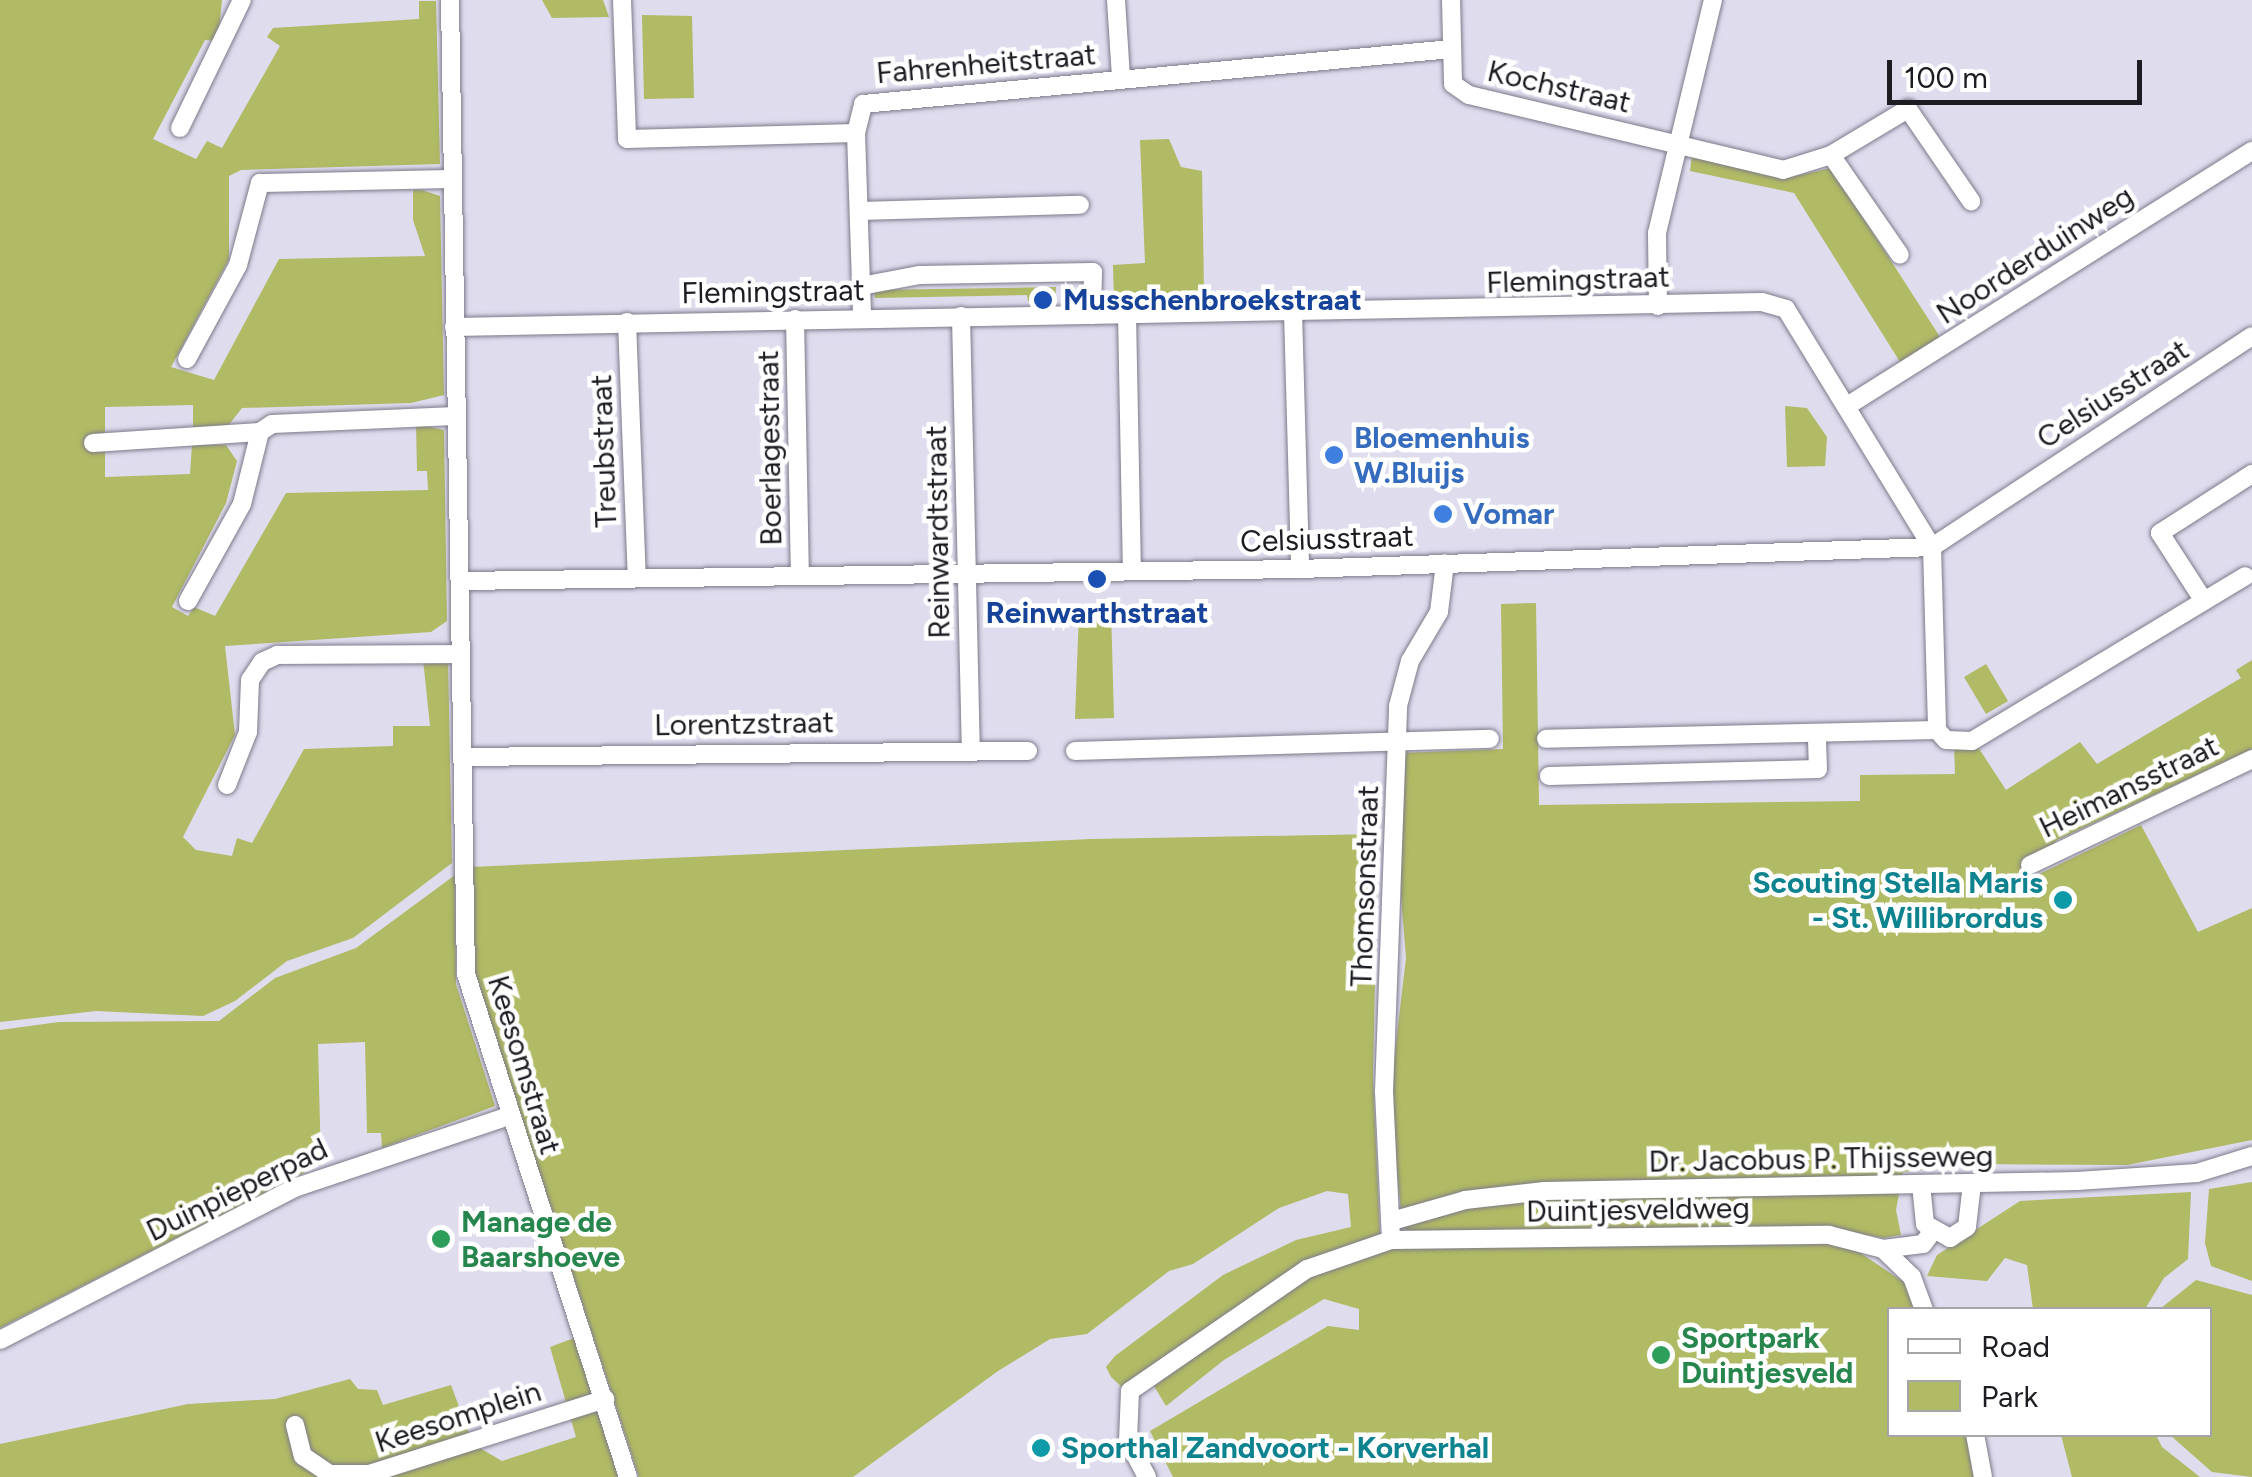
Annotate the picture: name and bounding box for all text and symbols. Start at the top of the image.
street label: Fahrenheitstraat [875,36,1097,92]
scale bar [1892,40,2147,102]
street label: Kochstraat [1484,53,1634,121]
text: 100 m [1904,59,1988,96]
street label: Noorderduinweg [1930,178,2140,332]
street label: Flemingstraat [1486,259,1670,301]
street label: Flemingstraat [681,272,865,312]
place label: Musschenbroekstraat [1063,282,1362,318]
marker: Musschenbroekstraat [1032,289,1054,311]
street label: Celsiusstraat [2030,332,2196,456]
street label: Boerlagestraat [750,350,790,546]
street label: Treubstraat [583,374,625,528]
place label: Bloemenhuis W.Bluijs [1354,420,1530,490]
street label: Reinwardtstraat [918,425,958,639]
marker: Bloemenhuis W.Bluijs [1323,444,1345,466]
place label: Vomar [1463,496,1554,532]
marker: Vomar [1432,503,1454,525]
street label: Celsiusstraat [1240,518,1414,560]
marker: Reinwarthstraat [1086,568,1108,590]
place label: Reinwarthstraat [986,595,1208,631]
street label: Lorentzstraat [654,704,834,744]
street label: Heimansstraat [2034,728,2224,846]
street label: Thomsonstraat [1343,785,1387,987]
place label: Scouting Stella Maris - St. Willibrordus [1752,865,2043,936]
marker: Scouting Stella Maris - St. Willibrordus [2052,889,2074,911]
street label: Keesomstraat [480,971,568,1159]
street label: Duinpieperpad [141,1131,333,1249]
street label: Dr. Jacobus P. Thijsseweg [1648,1138,1994,1180]
street label: Duintjesveldweg [1526,1190,1750,1230]
place label: Manage de Baarshoeve [461,1204,620,1274]
marker: Manage de Baarshoeve [430,1228,452,1250]
legend [1887,1307,2212,1437]
place label: Sportpark Duintjesveld [1681,1320,1853,1390]
text: Road [1981,1328,2050,1365]
marker: Sportpark Duintjesveld [1650,1344,1672,1366]
street label: Keesomplein [371,1373,545,1461]
text: Park [1981,1378,2038,1415]
place label: Sporthal Zandvoort - Korverhal [1061,1430,1489,1466]
marker: Sporthal Zandvoort - Korverhal [1030,1437,1052,1459]

